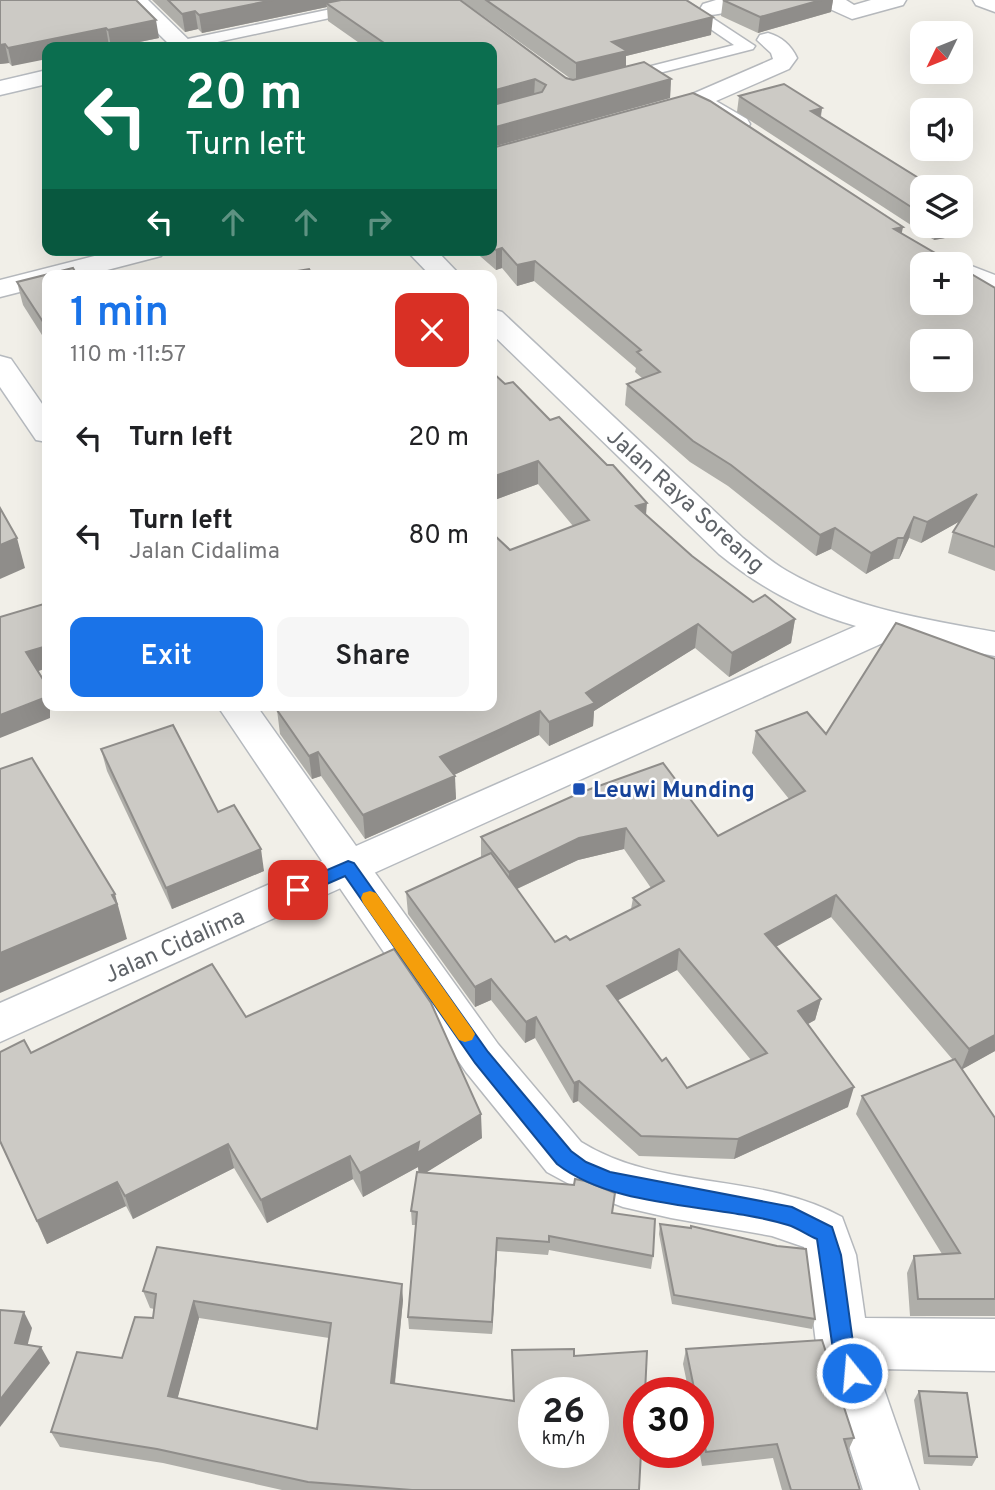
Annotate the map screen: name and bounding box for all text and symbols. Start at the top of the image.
north arrow [910,21,973,84]
map controls [910,21,973,392]
text: 20 m [185,65,302,127]
icon: left [70,70,161,161]
button: sound [910,98,973,161]
text: Turn left [185,126,306,166]
button: layers [910,175,973,238]
icon: left [141,203,179,241]
icon: ahead [214,203,252,241]
icon: ahead [287,203,325,241]
icon: right [360,203,398,241]
button: + [910,252,973,315]
text: 1 min [70,288,169,341]
button: close [395,293,469,367]
button: − [910,329,973,392]
text: 110 m · 11:57 [70,341,186,370]
icon: left [70,419,108,457]
text: Turn left [129,422,233,455]
text: 20 m [408,422,469,455]
street label: Jalan Raya Soreang [599,423,770,581]
text: Turn left [129,505,233,538]
icon: left [70,517,108,555]
text: 80 m [409,520,469,553]
text: Jalan Cidalima [129,538,280,567]
button: Exit [70,617,263,697]
button: Share [277,617,469,697]
place label: Leuwi Munding [593,777,755,806]
marker: Leuwi Munding [571,781,587,797]
pin [268,860,328,920]
icon: arrive [279,871,317,909]
street label: Jalan Cidalima [100,903,250,991]
position arrow [815,1336,889,1410]
speed limit sign: 30 [623,1377,714,1468]
text: 26 [542,1391,585,1435]
text: km/h [542,1428,585,1451]

